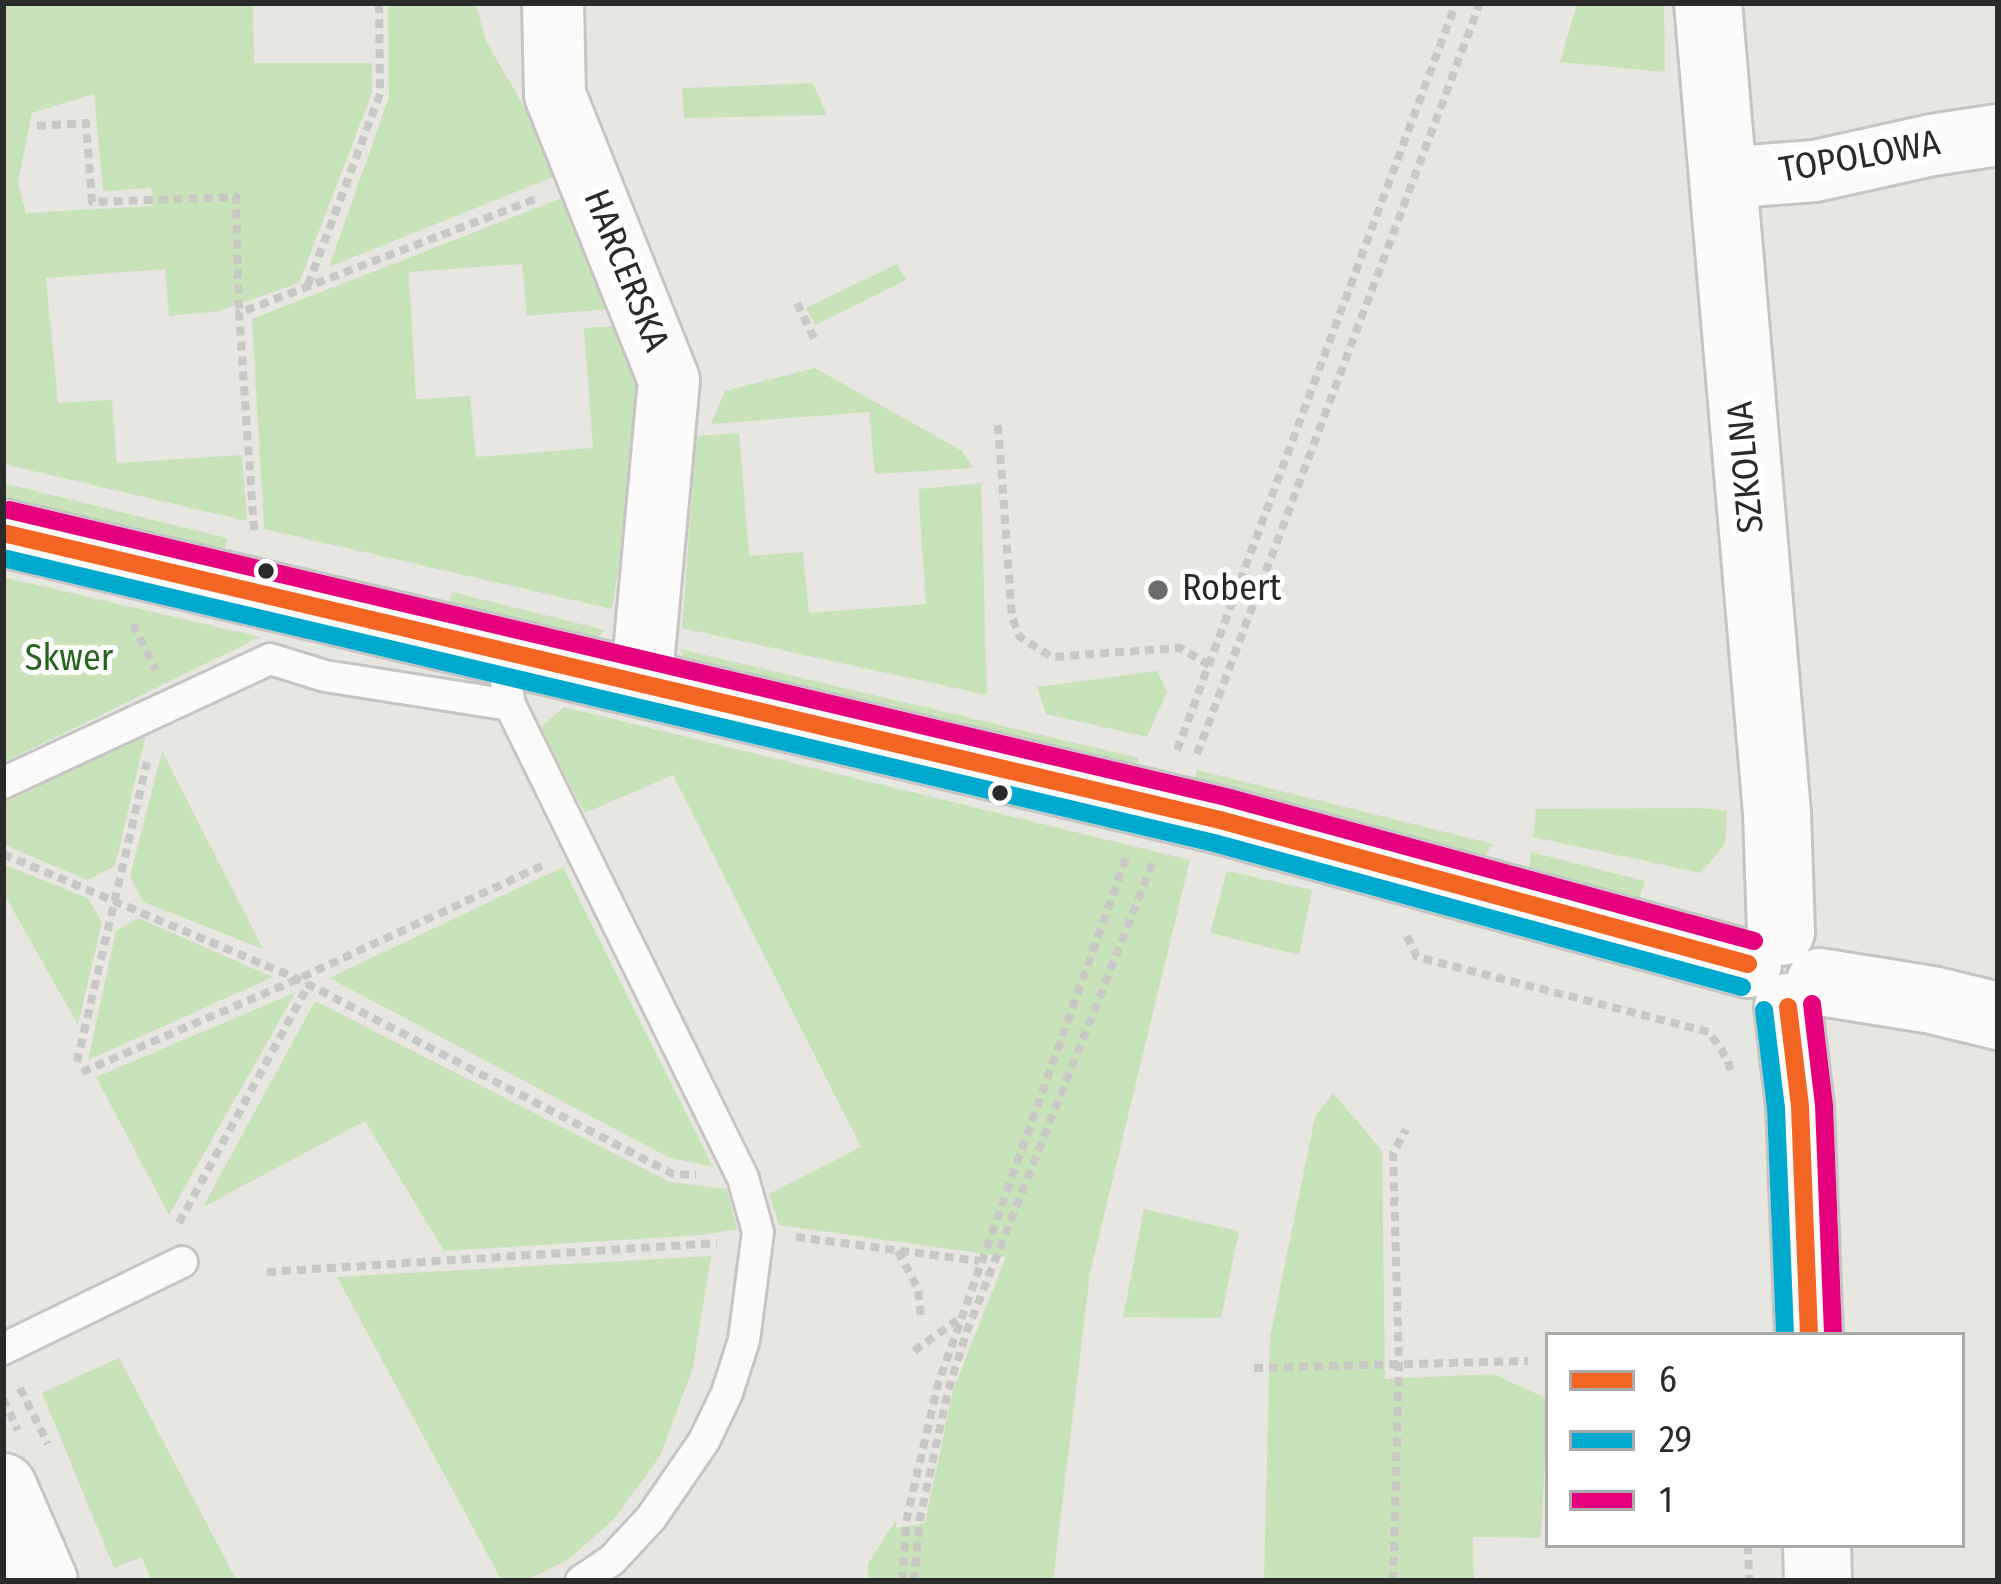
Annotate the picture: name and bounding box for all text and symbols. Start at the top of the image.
street label: TOPOLOWA [1776,123,1944,193]
street label: HARCERSKA [573,184,677,358]
street label: SZKOLNA [1720,399,1774,535]
unlabelled marker [255,560,277,582]
place label: Robert [1182,568,1281,612]
marker: Robert [1145,577,1171,603]
park label: Skwer [25,638,113,682]
unlabelled marker [989,782,1011,804]
legend [1545,1332,1965,1548]
text: 6 [1659,1358,1677,1402]
text: 29 [1659,1418,1692,1462]
text: 1 [1659,1478,1673,1522]

